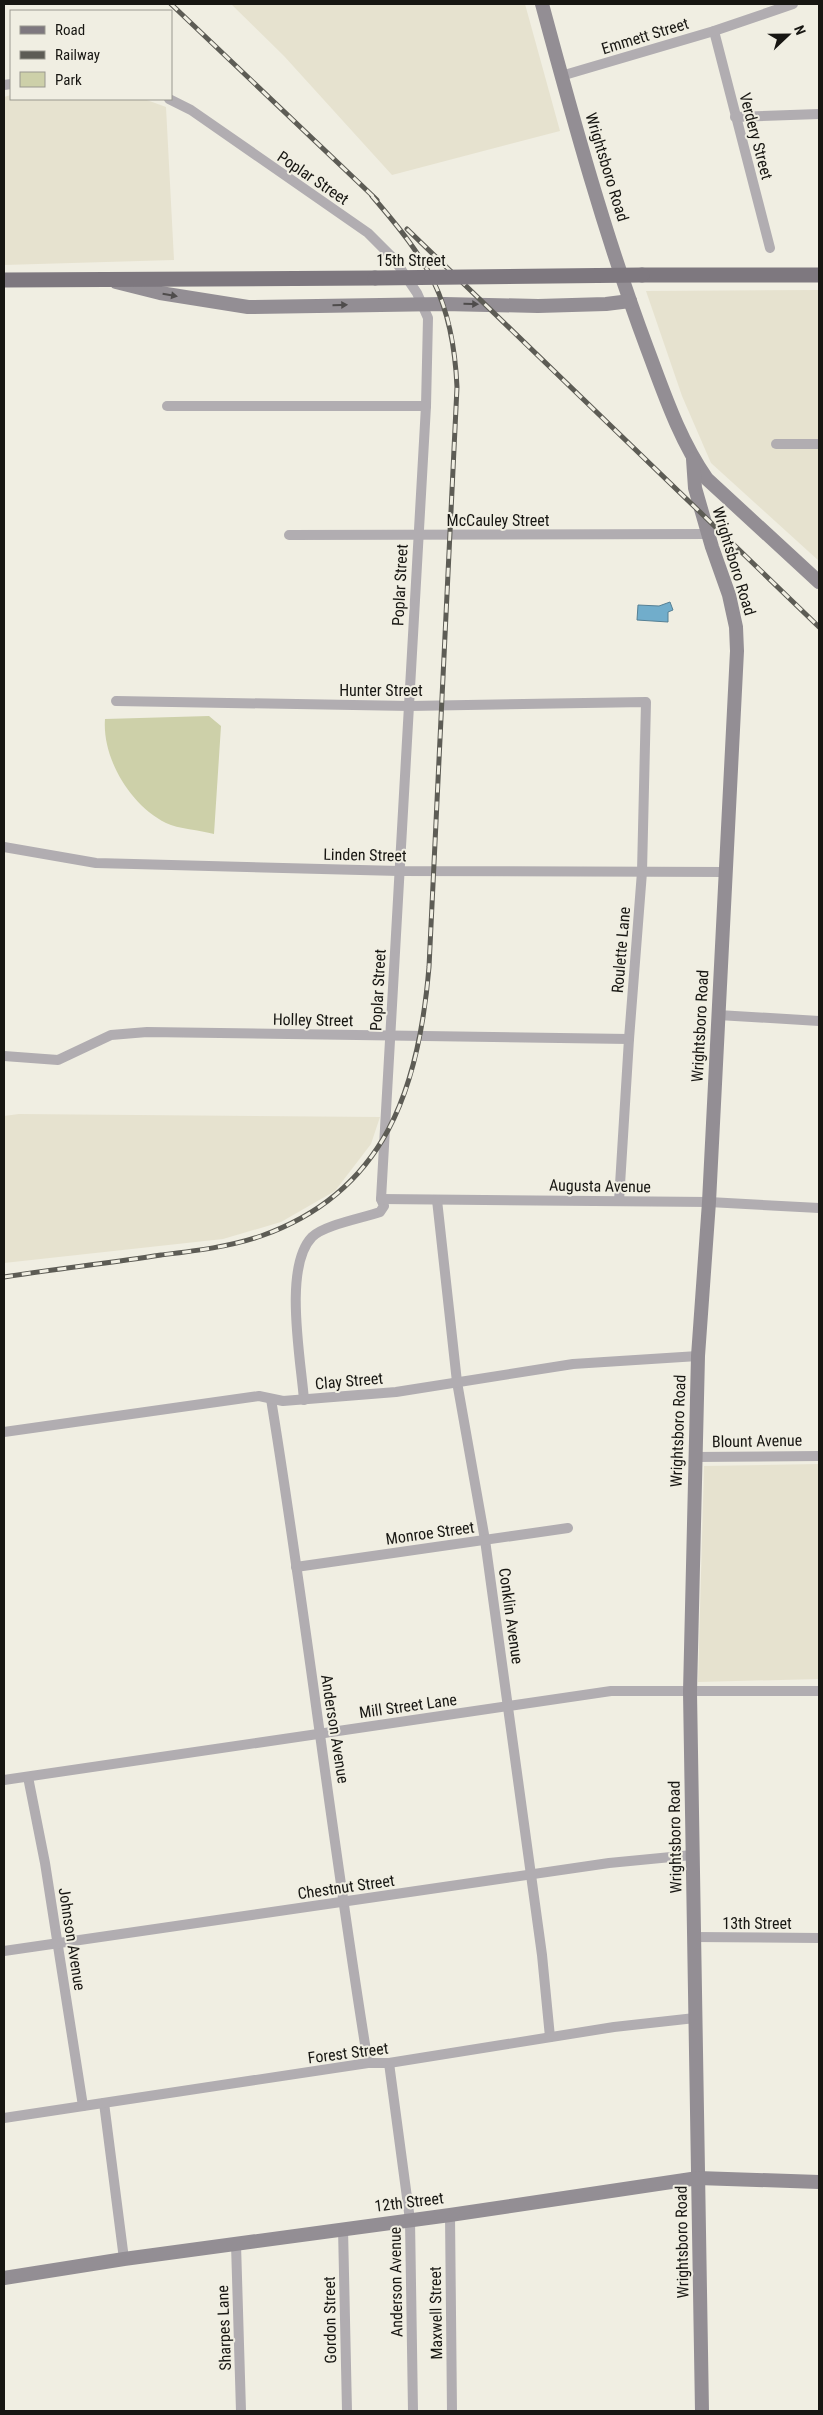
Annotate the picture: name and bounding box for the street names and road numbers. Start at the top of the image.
street label: Emmett Street [599,14,691,58]
street label: Verdery Street [735,90,777,182]
street label: Wrightsboro Road [581,110,633,224]
street label: Poplar Street [274,147,353,209]
street label: 15th Street [376,251,446,270]
street label: Wrightsboro Road [708,504,760,618]
street label: McCauley Street [447,511,550,530]
street label: Poplar Street [388,543,412,626]
street label: Hunter Street [339,681,423,700]
street label: Linden Street [323,845,407,865]
street label: Roulette Lane [608,906,634,994]
street label: Poplar Street [366,948,390,1031]
street label: Wrightsboro Road [688,969,712,1083]
street label: Holley Street [273,1010,354,1030]
street label: Augusta Avenue [549,1176,651,1196]
street label: Clay Street [314,1369,384,1393]
street label: Wrightsboro Road [667,1374,689,1488]
street label: Blount Avenue [712,1431,802,1451]
street label: Monroe Street [384,1517,476,1549]
street label: Conklin Avenue [495,1567,527,1665]
street label: Anderson Avenue [317,1673,353,1785]
street label: Mill Street Lane [358,1690,458,1722]
street label: Wrightsboro Road [665,1780,685,1894]
street label: Chestnut Street [296,1871,396,1903]
street label: Johnson Avenue [54,1886,90,1992]
street label: 13th Street [722,1914,792,1933]
street label: Forest Street [307,2039,390,2067]
street label: Wrightsboro Road [672,2185,692,2299]
street label: 12th Street [373,2188,445,2216]
street label: Anderson Avenue [386,2227,406,2337]
street label: Maxwell Street [426,2266,446,2360]
street label: Gordon Street [320,2276,340,2364]
street label: Sharpes Lane [213,2285,235,2371]

